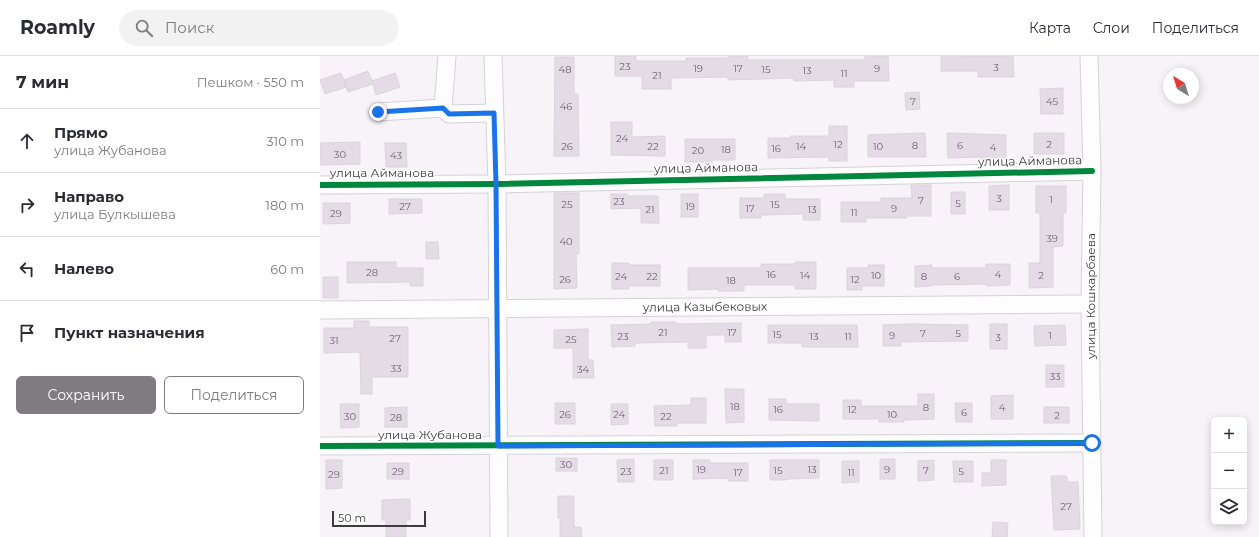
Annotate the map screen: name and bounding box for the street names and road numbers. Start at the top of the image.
street label: улица Айманова [977,152,1082,169]
street label: улица Айманова [653,159,758,176]
street label: улица Айманова [329,165,434,180]
street label: улица Кошкарбаева [1083,233,1098,360]
street label: улица Казыбековых [642,299,768,314]
street label: улица Жубанова [377,427,482,442]

